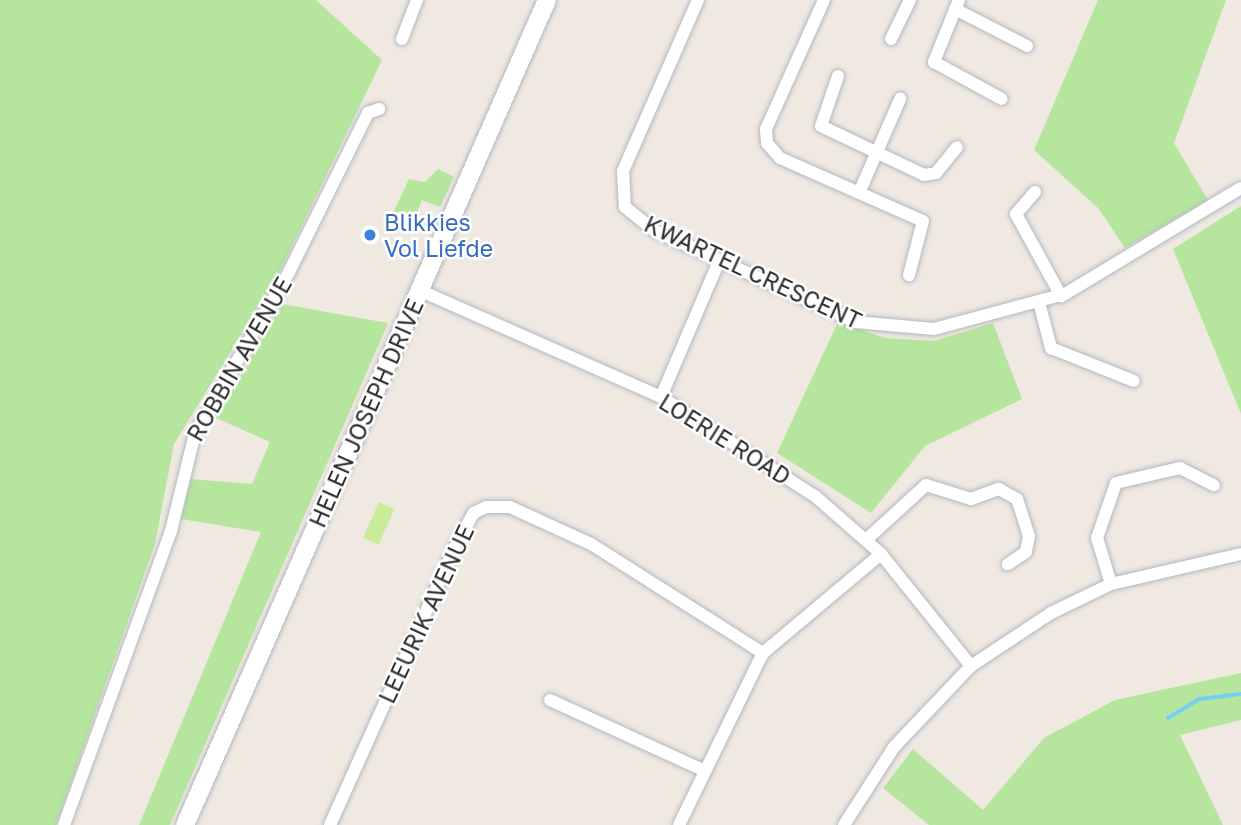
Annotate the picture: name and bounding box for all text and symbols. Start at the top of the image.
place label: Blikkies Vol Liefde [384,208,493,262]
street label: KWARTEL CRESCENT [640,210,866,334]
marker: Blikkies Vol Liefde [362,227,378,243]
street label: ROBBIN AVENUE [181,272,297,446]
street label: HELEN JOSEPH DRIVE [303,295,429,531]
street label: LOERIE ROAD [654,388,796,490]
street label: LEEURIK AVENUE [373,520,479,708]

